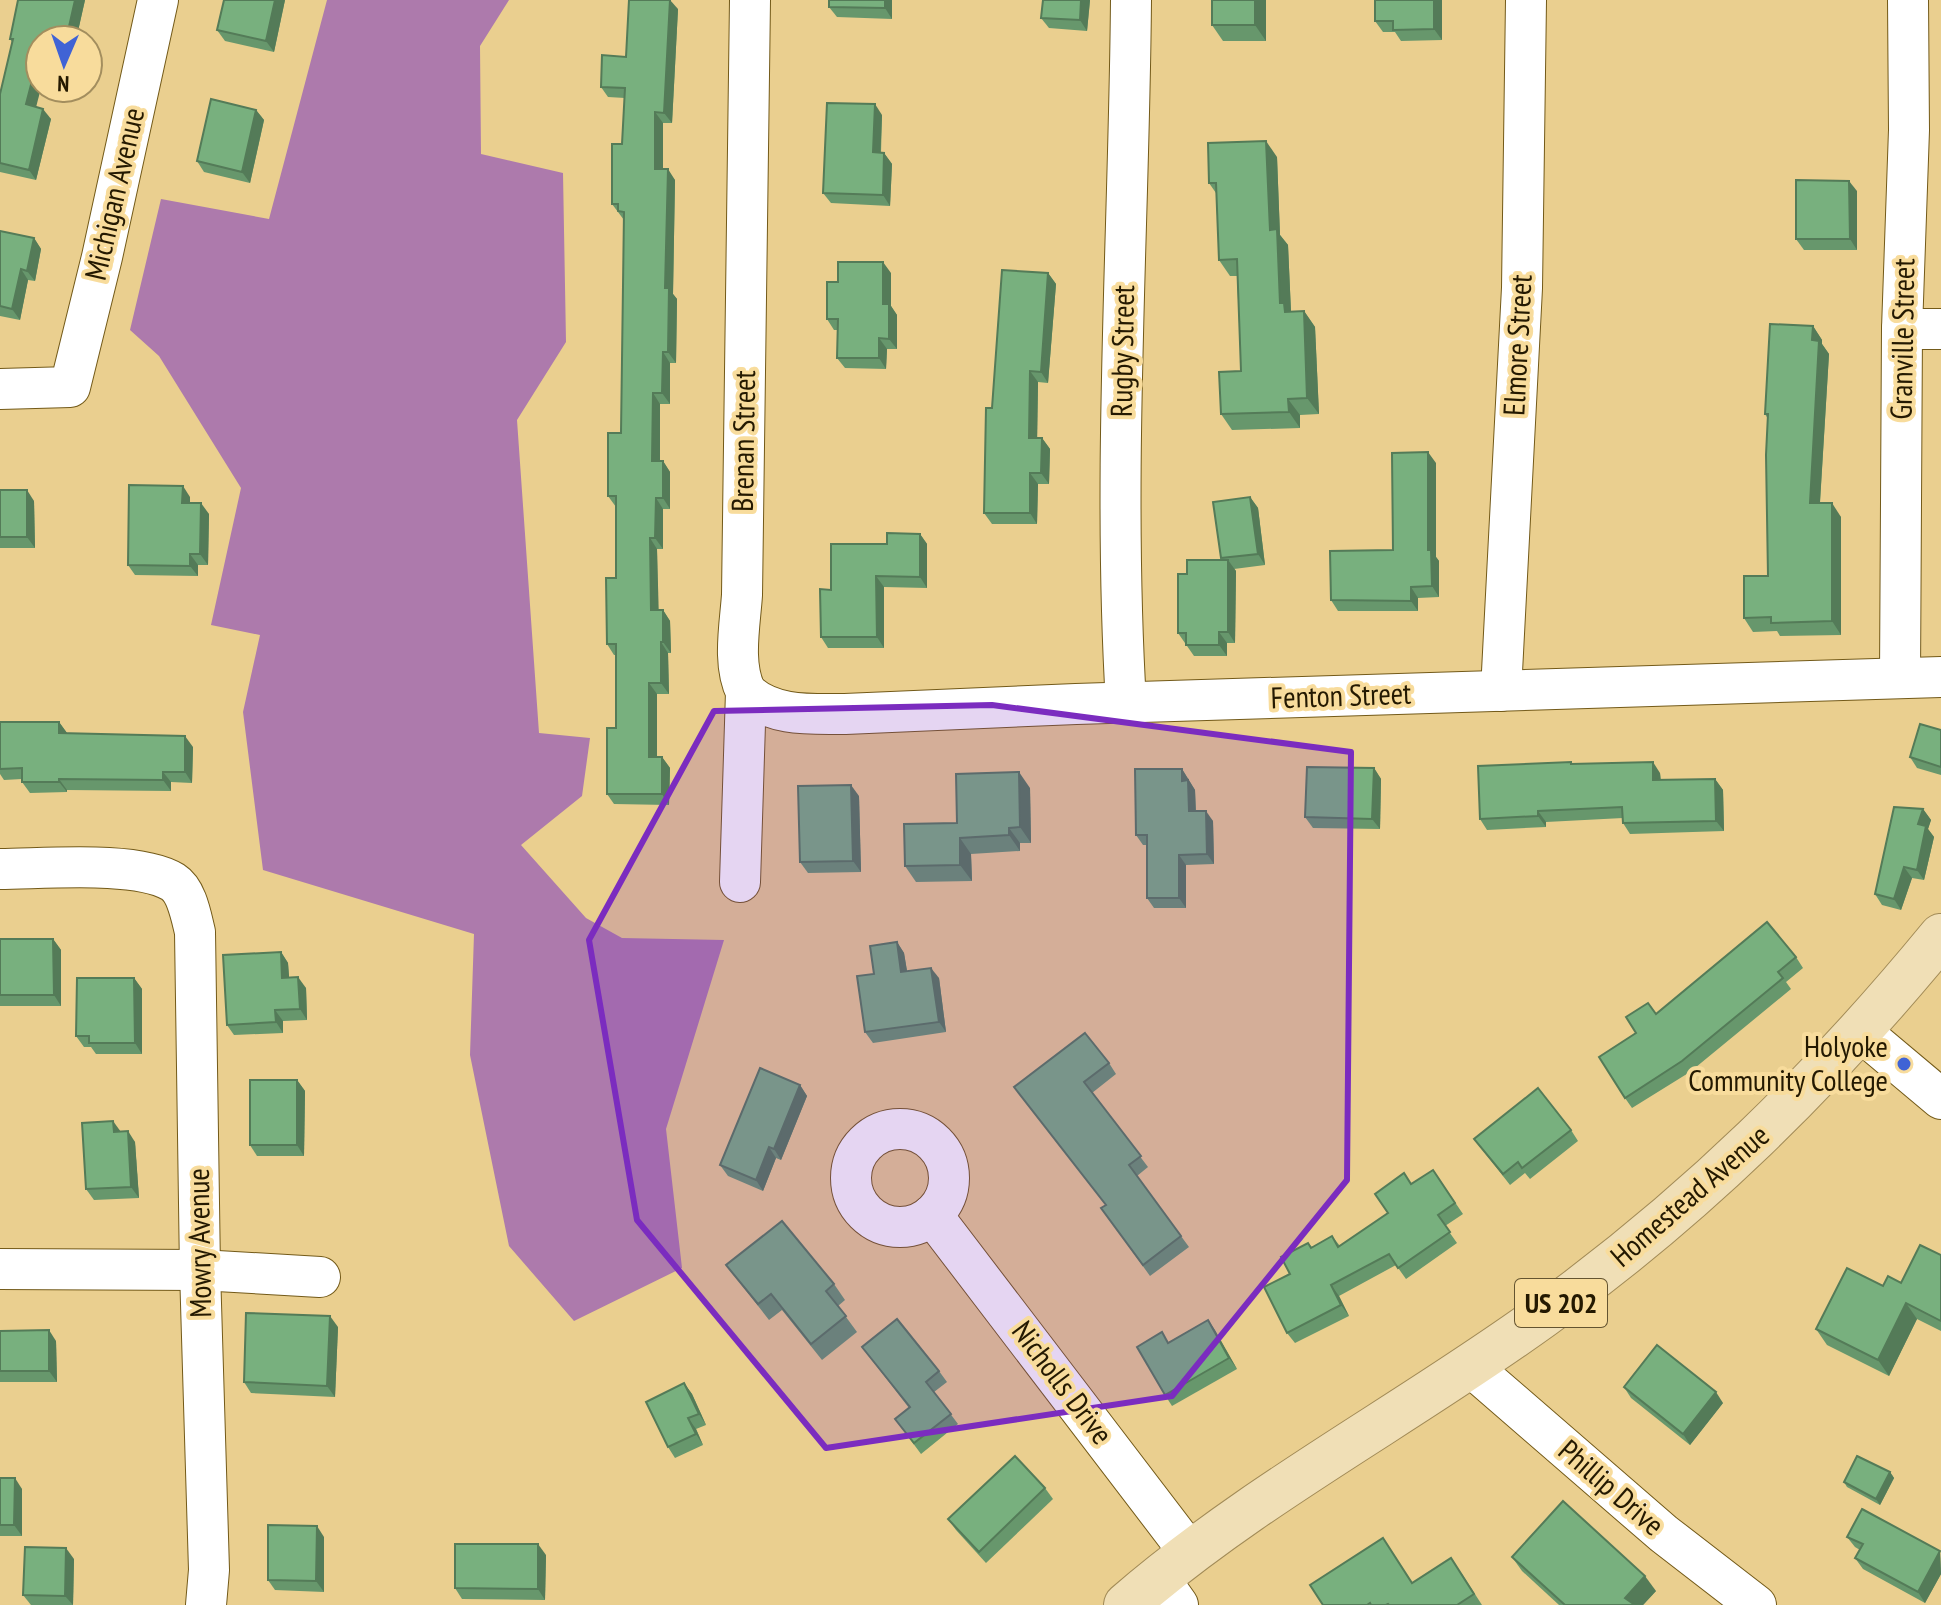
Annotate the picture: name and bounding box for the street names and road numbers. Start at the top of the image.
street label: Michigan Avenue [75,104,152,284]
street label: Granville Street [1881,257,1922,420]
street label: Elmore Street [1493,273,1540,417]
street label: Rugby Street [1101,284,1142,417]
street label: Brenan Street [722,369,763,512]
street label: Fenton Street [1270,673,1413,716]
street label: Homestead Avenue [1602,1115,1776,1275]
street label: Mowry Avenue [178,1168,219,1318]
road number: US 202 [1515,1279,1607,1327]
street label: Nicholls Drive [1004,1313,1122,1452]
street label: Phillip Drive [1551,1430,1673,1543]

